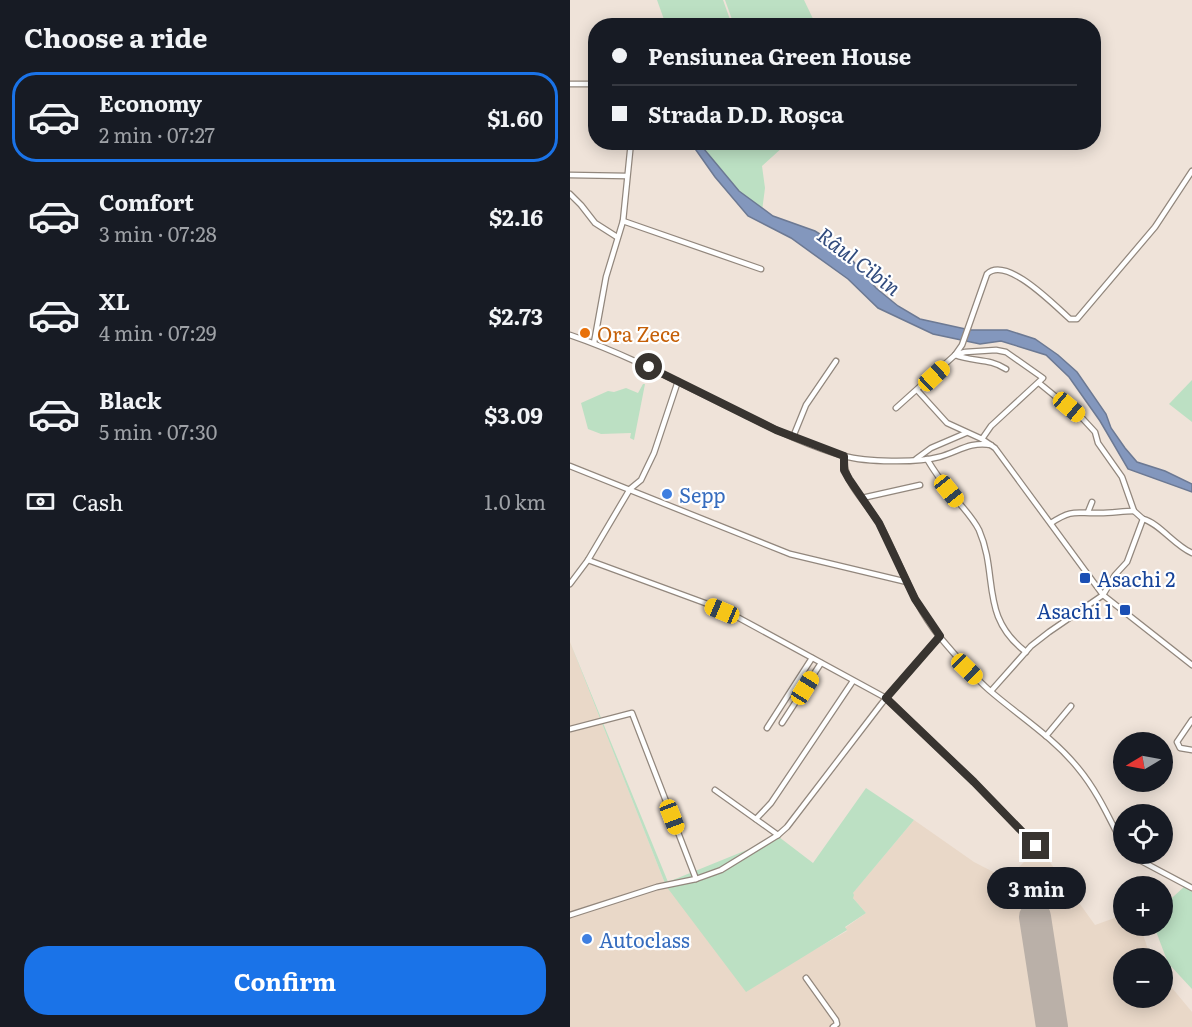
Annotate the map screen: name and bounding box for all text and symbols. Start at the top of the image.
text: Choose a ride [24,16,207,56]
text: Pensiunea Green House [648,39,911,72]
text: Economy [99,86,202,119]
icon: car [27,90,81,144]
text: Strada D.D. Roșca [648,97,844,130]
text: $1.60 [487,101,543,134]
text: 2 min · 07:27 [99,119,215,149]
text: Comfort [99,185,194,218]
icon: car [27,189,81,243]
text: $2.16 [489,200,543,233]
text: 3 min · 07:28 [99,218,217,248]
water label: Râul Cibin [812,218,909,302]
text: XL [99,284,130,317]
icon: car [27,288,81,342]
text: $2.73 [488,299,543,332]
text: 4 min · 07:29 [99,317,216,347]
place label: Ora Zece [597,318,680,348]
marker: Ora Zece [578,326,592,340]
route start [635,353,662,380]
car [915,357,953,395]
text: Black [99,383,161,416]
icon: car [27,387,81,441]
car [1049,389,1089,425]
text: $3.09 [484,398,543,431]
text: 5 min · 07:30 [99,416,217,446]
car [931,471,967,511]
place label: Sepp [679,479,726,509]
icon: cash [24,485,57,518]
text: Cash [72,485,123,518]
text: 1.0 km [484,486,546,516]
marker: Sepp [660,487,674,501]
place label: Asachi 2 [1097,563,1175,593]
marker: Asachi 2 [1078,571,1092,585]
place label: Asachi 1 [1037,595,1113,625]
car [702,596,742,626]
marker: Asachi 1 [1118,603,1132,617]
car [948,650,986,688]
car [788,668,822,708]
north arrow [1113,732,1173,792]
map controls [1113,732,1173,1008]
car [657,797,687,837]
button: locate [1113,804,1173,864]
route end [1022,832,1049,859]
callout: 3 min [986,867,1086,909]
text: 3 min [1008,873,1065,903]
button: + [1113,876,1173,936]
place label: Autoclass [599,924,690,954]
marker: Autoclass [580,932,594,946]
button: Confirm [24,946,546,1015]
button: − [1113,948,1173,1008]

